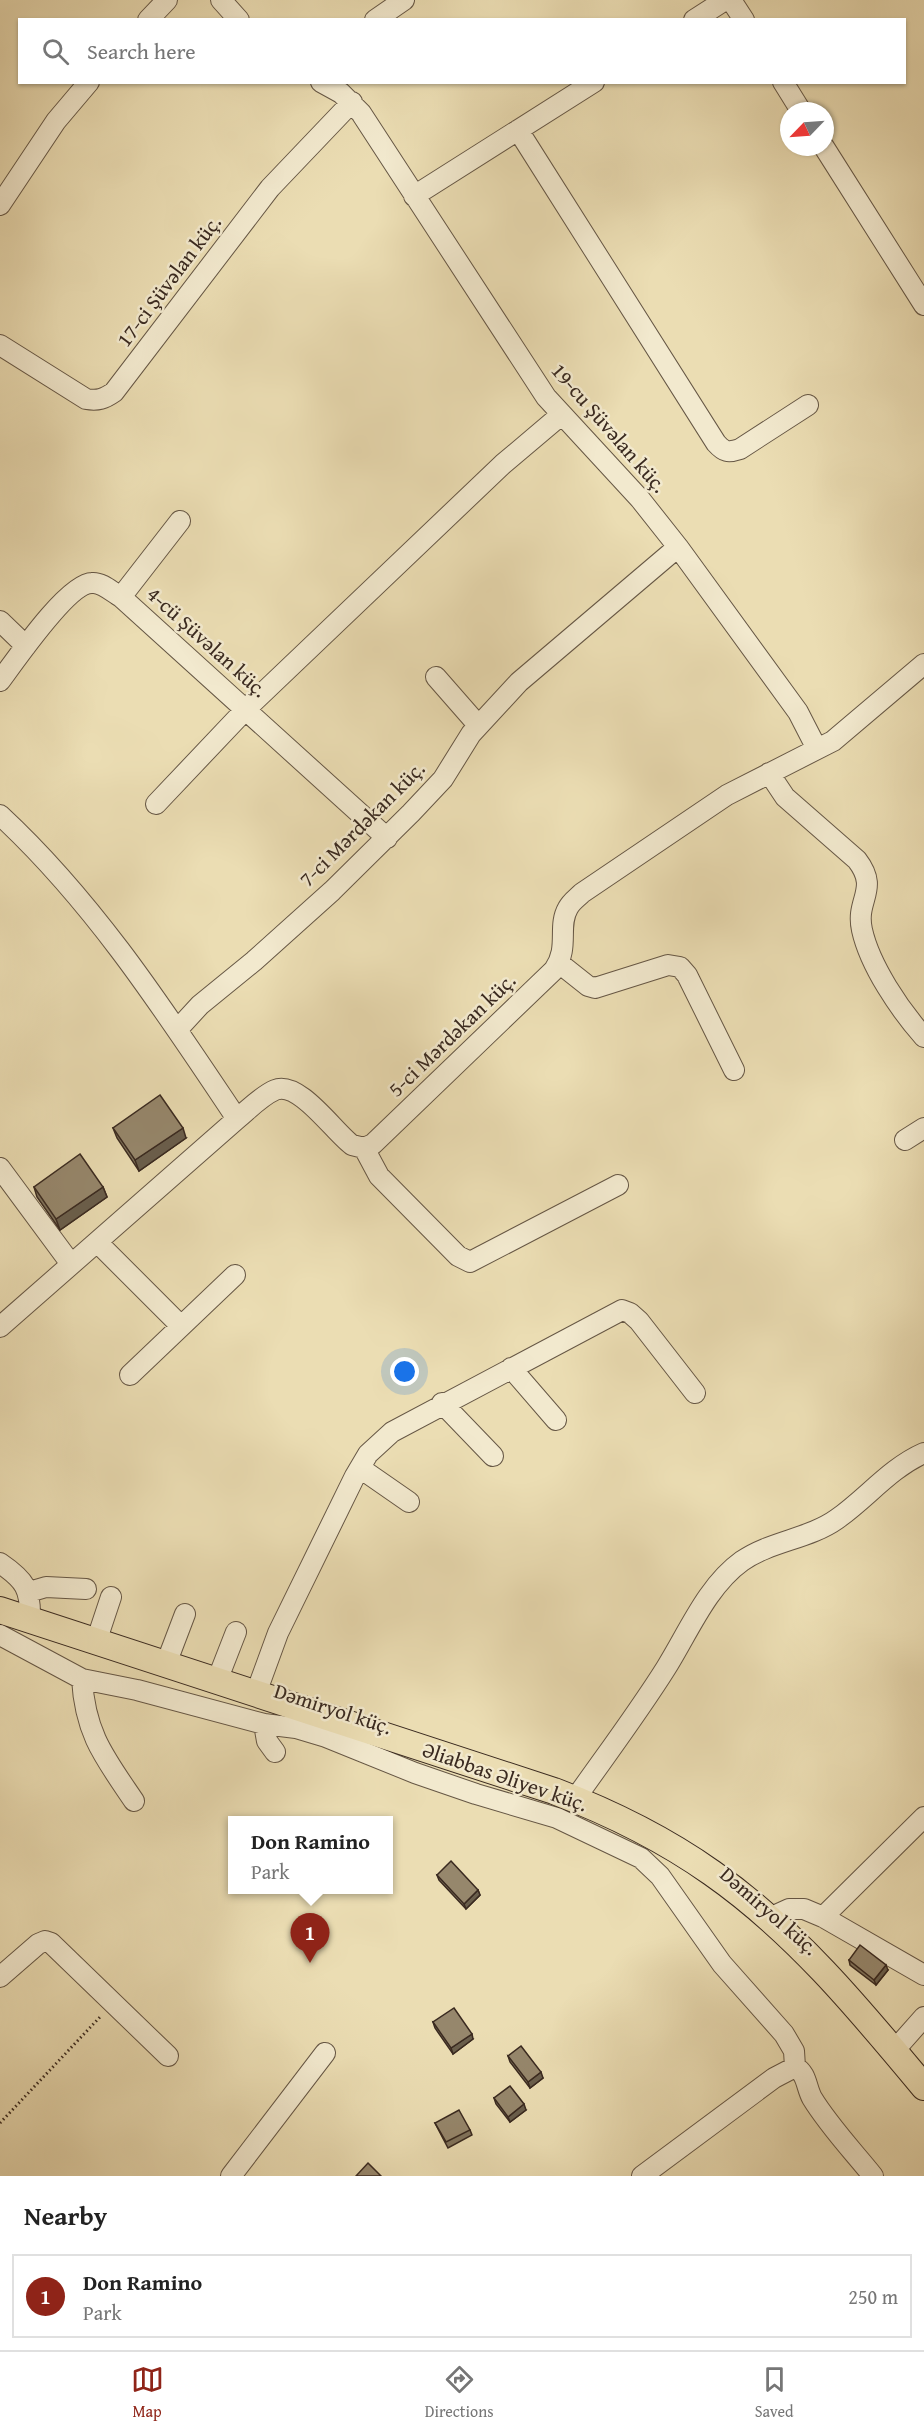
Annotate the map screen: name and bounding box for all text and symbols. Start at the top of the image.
search box [18,18,906,84]
icon: search [39,35,72,68]
text: Search here [87,35,196,67]
north arrow [780,102,834,156]
street label: 17-ci Şüvəlan küç. [109,208,228,353]
street label: 19-cu Şüvəlan küç. [544,356,675,499]
street label: 4-cü Şüvəlan küç. [140,579,275,704]
street label: 7-ci Mərdəkan küç. [292,754,432,894]
street label: 5-ci Mərdəkan küç. [381,965,522,1104]
your location [390,1357,419,1386]
street label: Dəmiryol küç. [270,1675,396,1742]
street label: Əliabbas Əliyev küç. [418,1734,592,1819]
popup [228,1816,393,1894]
text: Don Ramino [251,1825,370,1857]
text: Park [251,1857,290,1886]
street label: Dəmiryol küç. [713,1859,826,1962]
pin: 1 [290,1914,330,1963]
text: Nearby [24,2196,107,2235]
text: Don Ramino [83,2266,202,2298]
text: 1 [40,2282,51,2311]
text: 250 m [848,2282,898,2311]
text: Park [83,2298,122,2327]
tab: Map [131,2363,164,2423]
tab: Directions [425,2363,494,2423]
tab: Saved [755,2363,793,2423]

